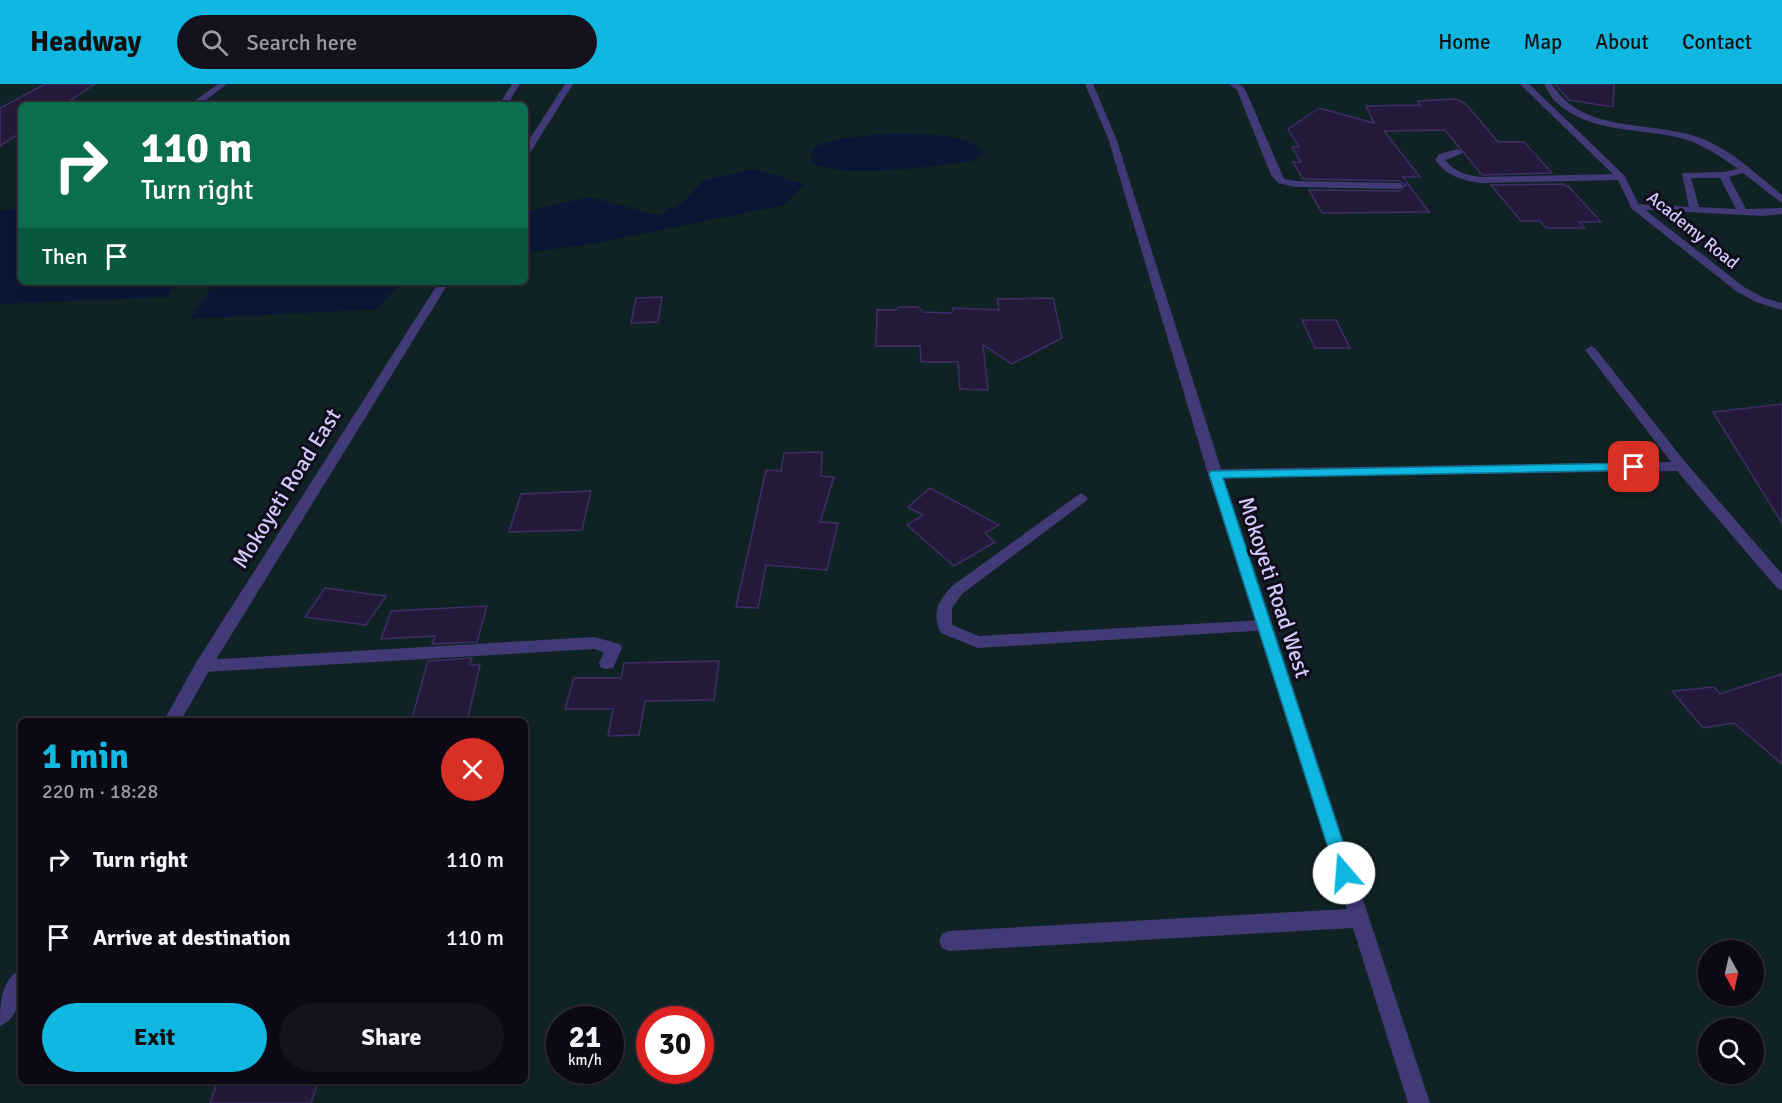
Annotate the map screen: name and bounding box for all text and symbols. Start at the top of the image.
search box [177,15,597,69]
text: Headway [30,25,141,59]
icon: search [198,26,231,59]
text: Search here [246,29,357,56]
text: Home [1438,29,1491,55]
text: Map [1524,29,1562,55]
text: About [1595,29,1649,55]
text: Contact [1682,29,1752,55]
text: 110 m [141,123,252,174]
icon: right [42,126,120,204]
text: Turn right [141,174,254,207]
street label: Academy Road [1643,186,1743,274]
icon: arrive [100,240,133,273]
text: Then [42,243,88,270]
street label: Mokoyeti Road East [226,403,347,573]
pin [1608,441,1659,492]
icon: arrive [1617,450,1650,483]
street label: Mokoyeti Road West [1233,493,1317,681]
text: 1 min [42,734,129,779]
button: close [441,738,504,801]
text: 220 m · 18:28 [42,779,158,804]
position arrow [1312,841,1376,905]
icon: right [42,843,75,876]
text: Turn right [93,846,188,873]
text: 110 m [446,846,504,873]
icon: arrive [42,921,75,954]
text: Arrive at destination [93,924,290,951]
text: 110 m [446,924,504,951]
north arrow [1698,940,1764,1006]
map controls [1698,940,1764,1084]
button: Exit [42,1003,267,1072]
button: Share [279,1003,504,1072]
speed limit sign: 30 [636,1006,714,1084]
button: search [1698,1018,1764,1084]
text: 21 [569,1019,601,1056]
text: km/h [568,1051,602,1069]

